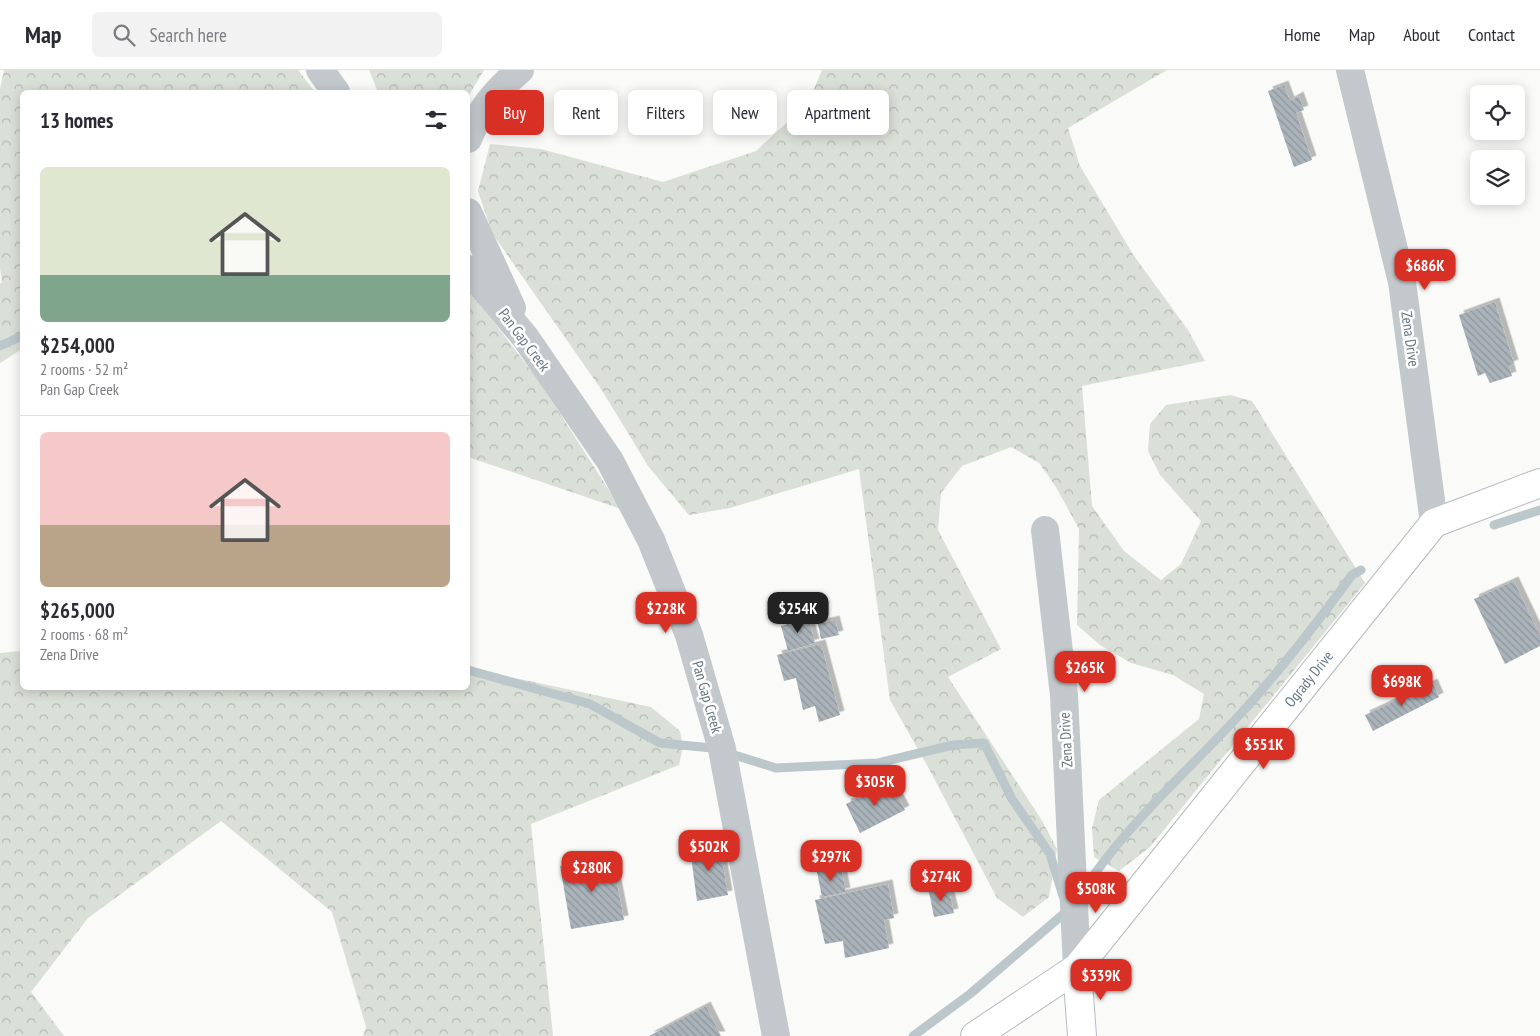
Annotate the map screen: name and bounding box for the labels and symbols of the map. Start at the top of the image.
pin: $686K [1390,248,1460,291]
street label: Pan Gap Creek [495,304,554,375]
street label: Zena Drive [1397,310,1424,368]
pin: $228K [631,592,701,634]
pin: $254K [763,592,833,634]
street label: Ogrady Drive [1280,647,1337,711]
pin: $265K [1050,650,1120,693]
street label: Pan Gap Creek [688,659,727,735]
pin: $698K [1367,664,1437,707]
street label: Zena Drive [1055,712,1076,768]
pin: $551K [1229,728,1299,770]
pin: $305K [840,764,910,807]
pin: $502K [674,830,744,872]
pin: $297K [796,840,866,882]
pin: $280K [557,850,627,893]
pin: $274K [906,860,976,902]
pin: $508K [1061,872,1131,914]
pin: $339K [1066,958,1136,1001]

